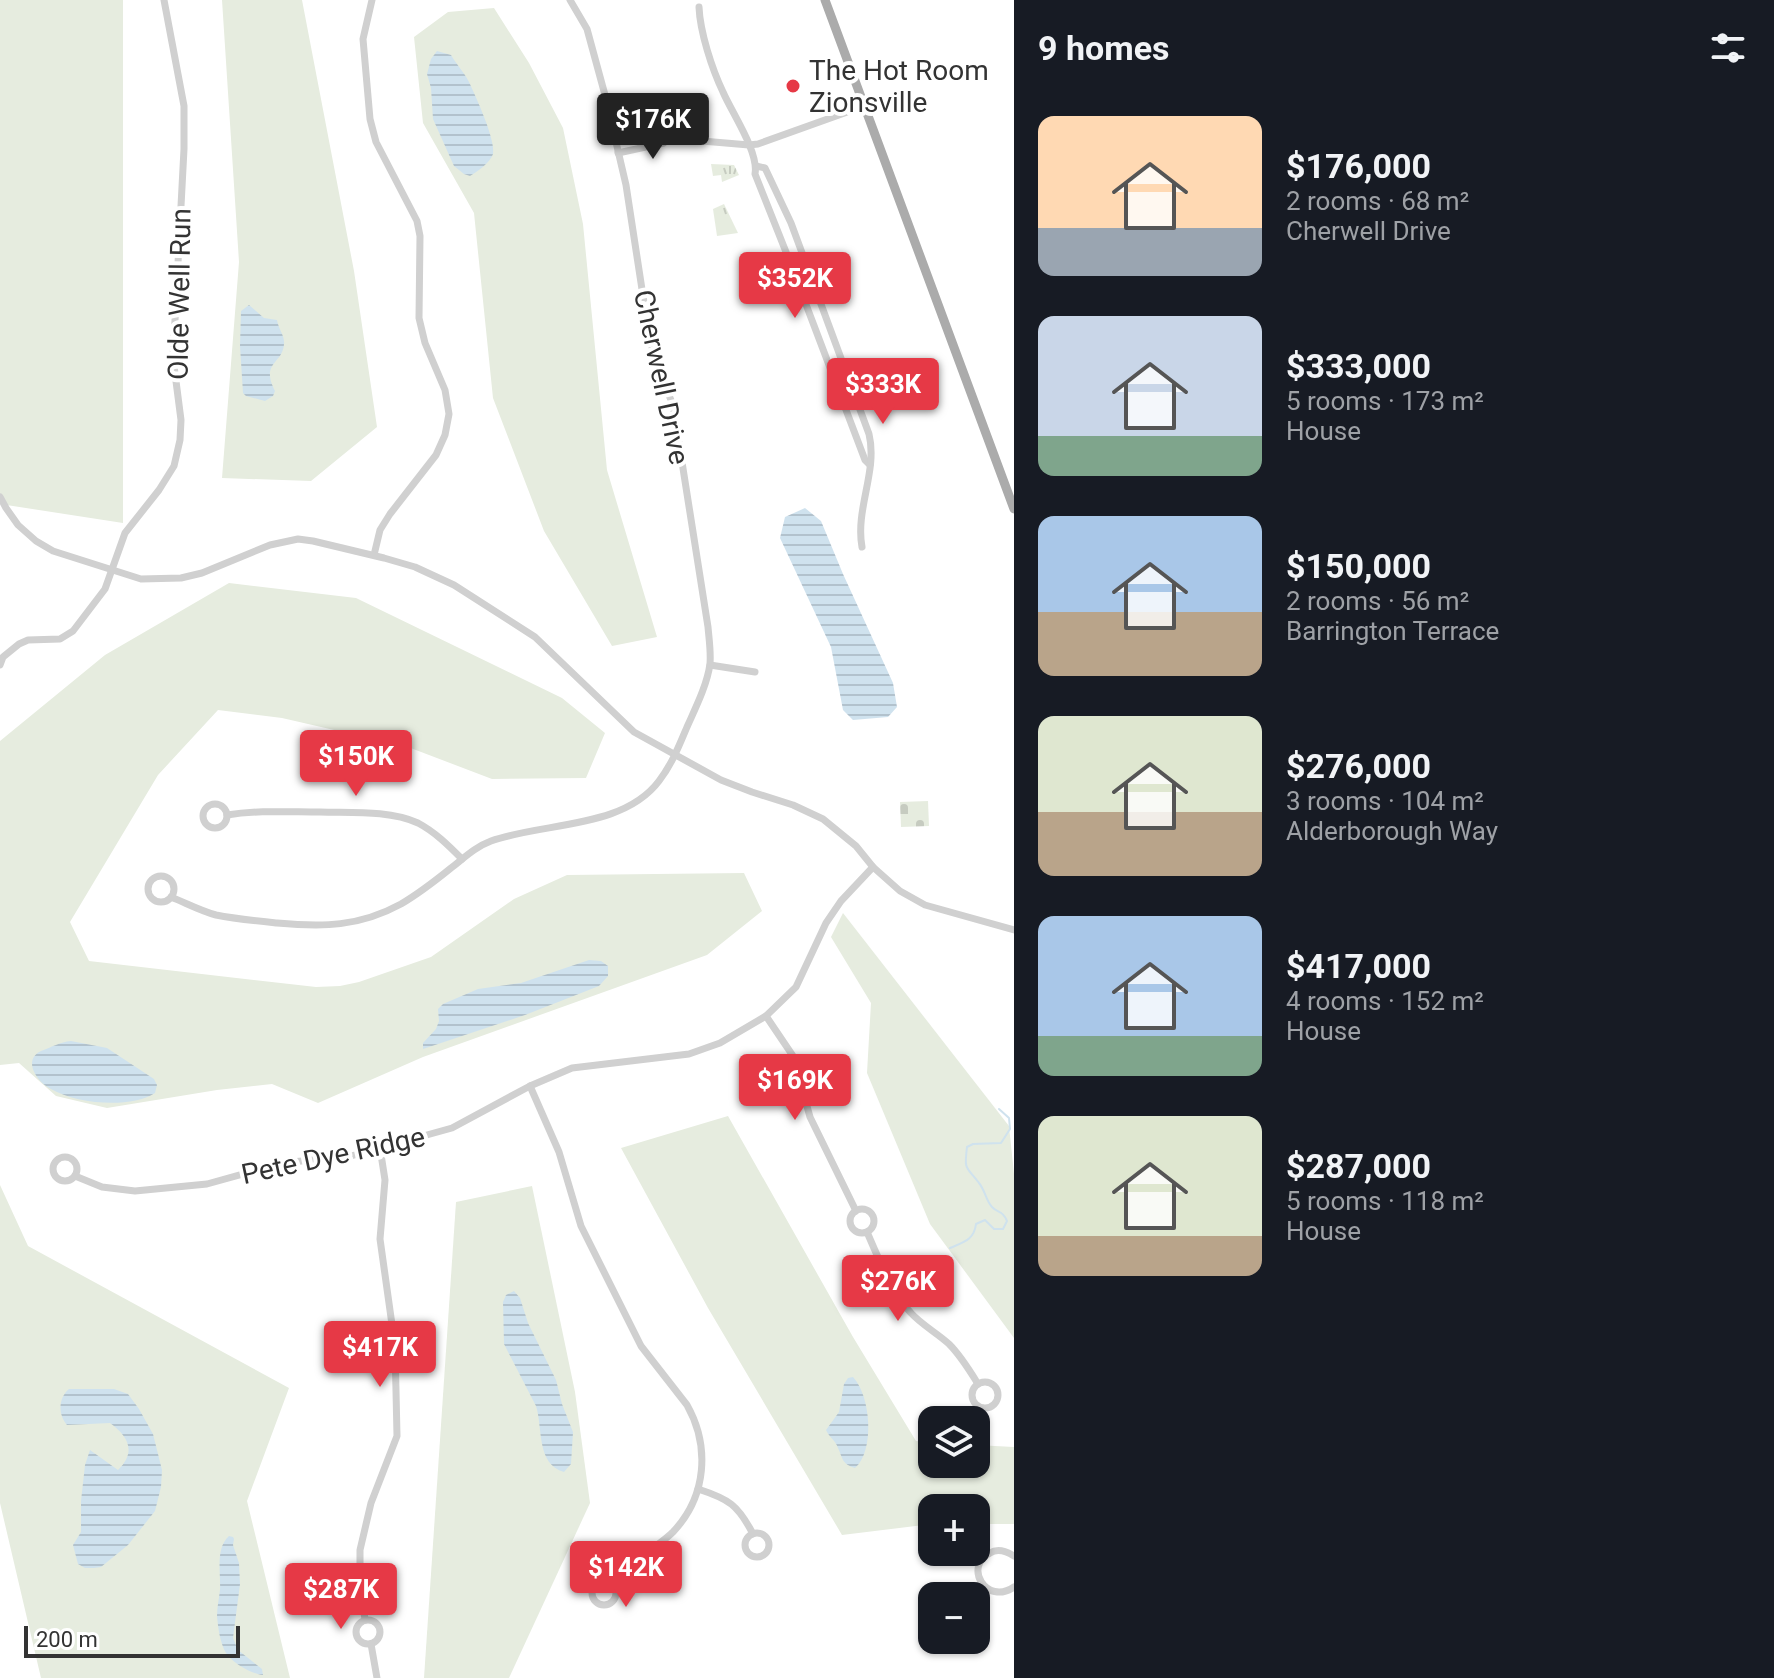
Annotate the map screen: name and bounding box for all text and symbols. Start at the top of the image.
icon: filters [1706,26,1750,70]
text: 9 homes [1038,28,1169,68]
place label: The Hot Room Zionsville [809,54,989,119]
marker: The Hot Room Zionsville [784,77,802,95]
pin: $176K [597,93,709,161]
text: $176K [615,104,691,134]
text: $176,000 [1286,146,1431,186]
icon: home [1102,148,1198,244]
text: 2 rooms · 68 m² [1286,186,1469,216]
street label: Olde Well Run [162,208,197,380]
text: Cherwell Drive [1286,216,1451,246]
pin: $352K [739,252,851,320]
text: $352K [757,263,833,293]
street label: Cherwell Drive [627,287,696,467]
text: $333,000 [1286,346,1431,386]
icon: home [1102,348,1198,444]
pin: $333K [827,358,939,426]
text: $333K [845,369,921,399]
text: 5 rooms · 173 m² [1286,386,1484,416]
text: House [1286,416,1361,446]
text: $150,000 [1286,546,1431,586]
icon: home [1102,548,1198,644]
text: 2 rooms · 56 m² [1286,586,1469,616]
text: Barrington Terrace [1286,616,1499,646]
pin: $150K [300,730,412,798]
text: $150K [318,741,394,771]
text: $276,000 [1286,746,1431,786]
icon: home [1102,748,1198,844]
text: 3 rooms · 104 m² [1286,786,1484,816]
text: Alderborough Way [1286,816,1498,846]
text: $417,000 [1286,946,1431,986]
icon: home [1102,948,1198,1044]
text: 4 rooms · 152 m² [1286,986,1484,1016]
text: House [1286,1016,1361,1046]
pin: $169K [739,1054,851,1122]
text: $169K [757,1065,833,1095]
street label: Pete Dye Ridge [238,1120,428,1191]
text: $287,000 [1286,1146,1431,1186]
icon: home [1102,1148,1198,1244]
text: 5 rooms · 118 m² [1286,1186,1484,1216]
text: House [1286,1216,1361,1246]
pin: $276K [842,1255,954,1323]
text: $276K [860,1266,936,1296]
pin: $417K [324,1321,436,1389]
text: $417K [342,1332,418,1362]
map controls [918,1406,990,1654]
button: layers [918,1406,990,1478]
button: + [918,1494,990,1566]
pin: $142K [570,1541,682,1609]
text: $142K [588,1552,664,1582]
pin: $287K [285,1563,397,1631]
text: $287K [303,1574,379,1604]
button: − [918,1582,990,1654]
scale bar [24,1622,240,1658]
text: 200 m [36,1627,98,1652]

